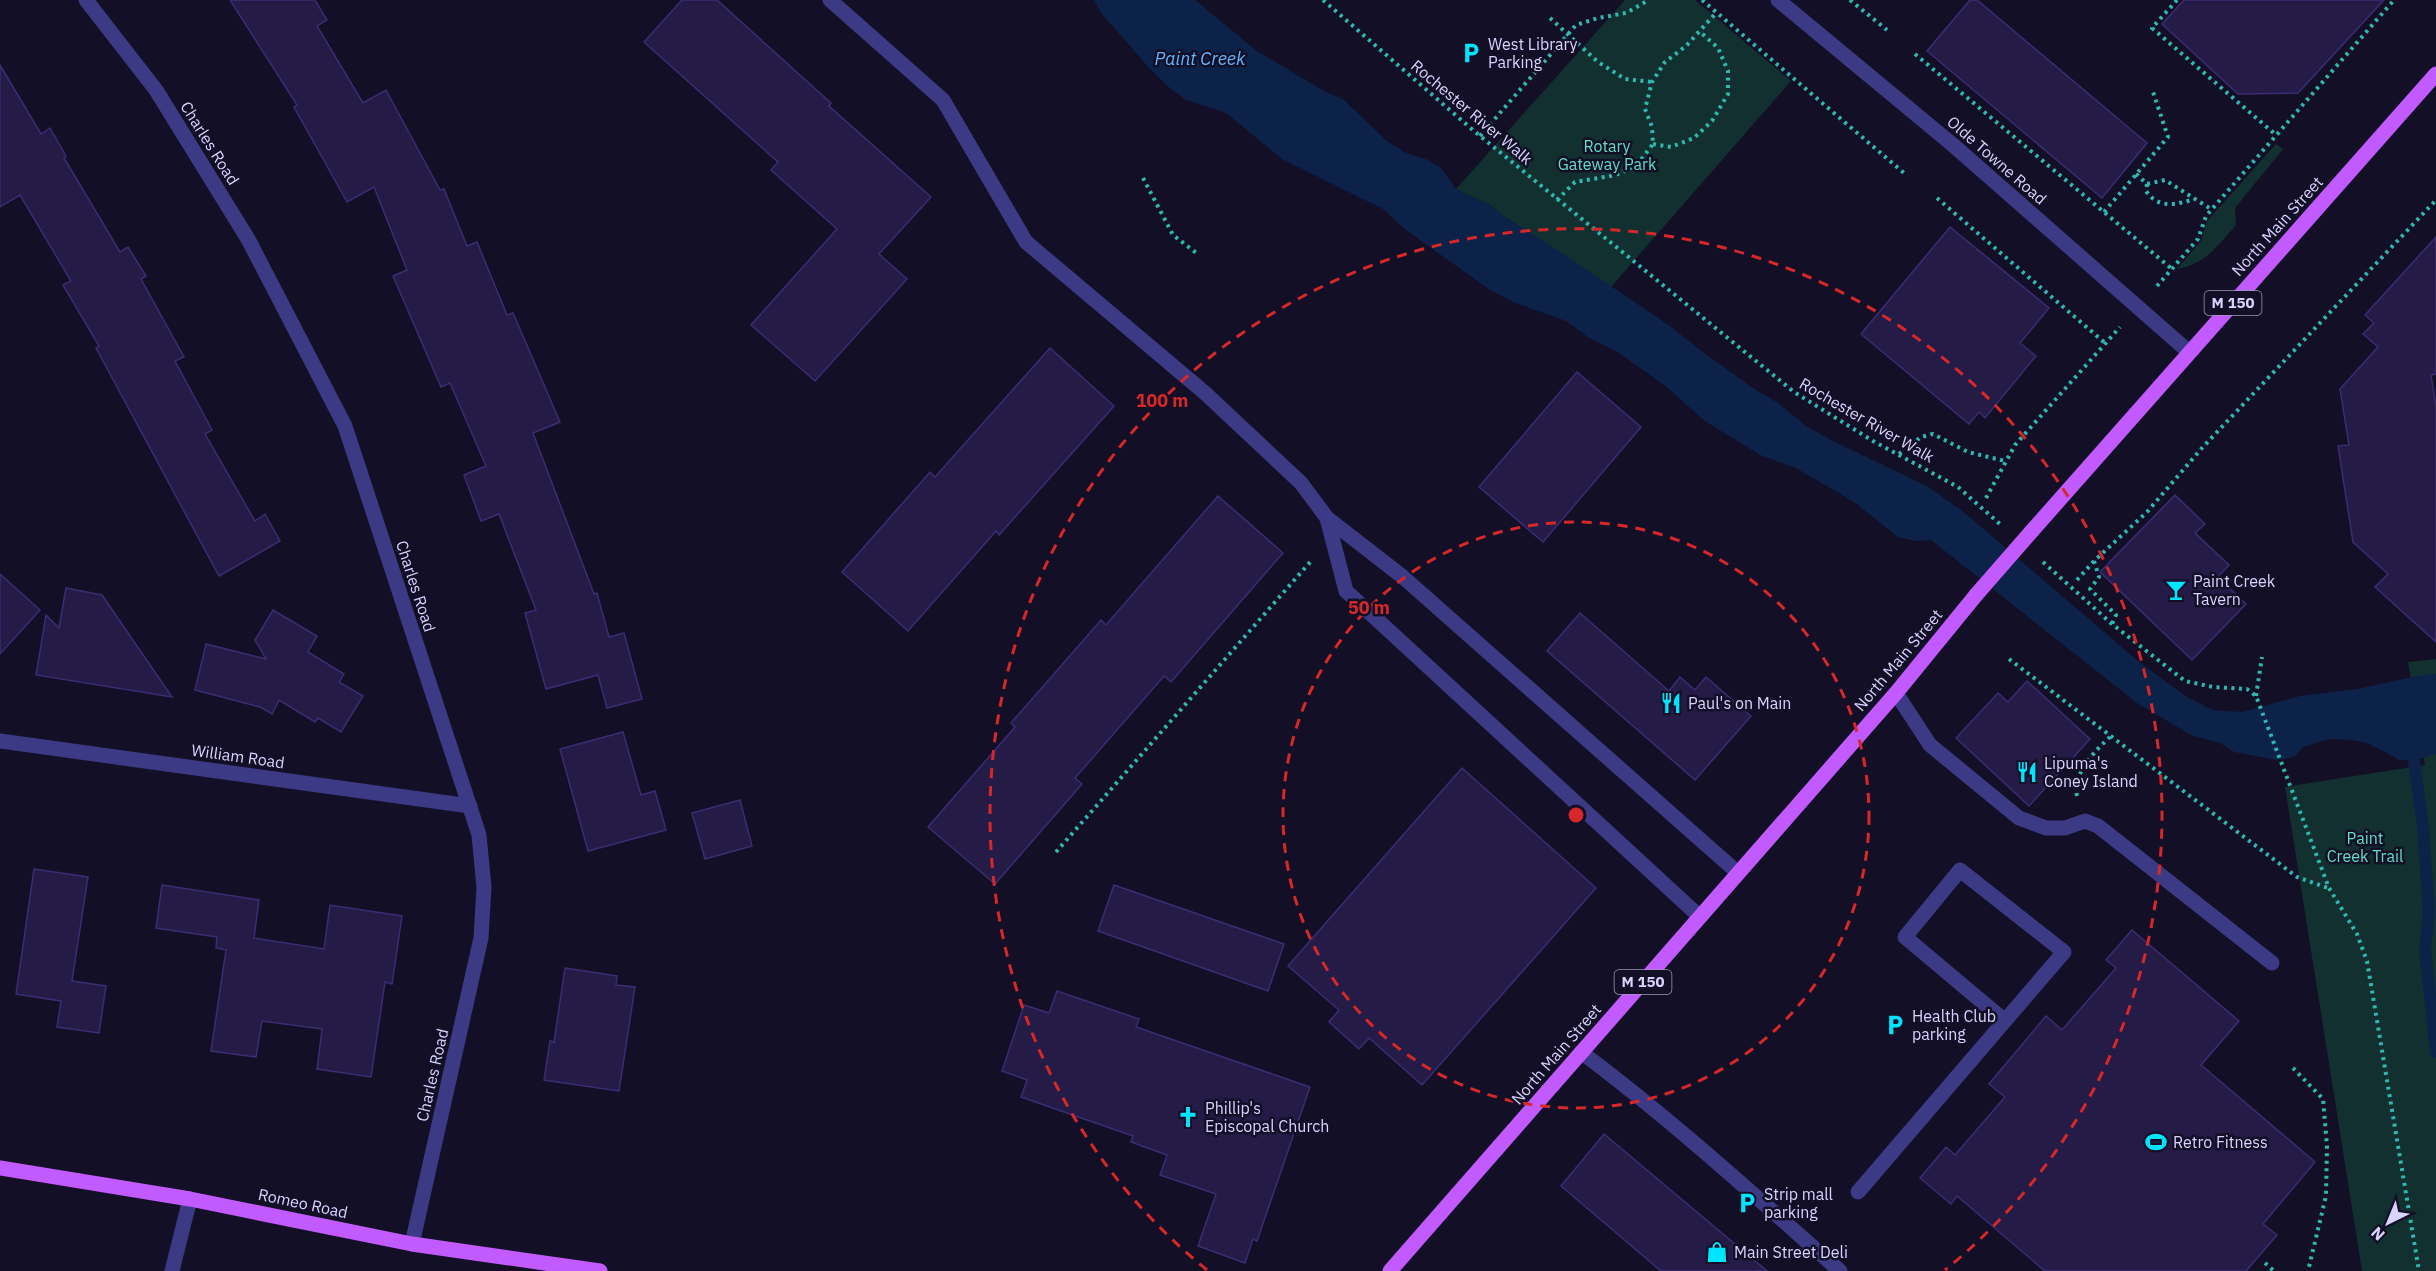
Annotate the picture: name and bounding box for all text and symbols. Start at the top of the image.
place label: West Library Parking [1488,34,1578,72]
parking icon: West Library Parking [1459,41,1483,65]
water label: Paint Creek [1155,47,1246,70]
street label: Rochester River Walk [1407,55,1537,169]
street label: Charles Road [176,97,244,189]
street label: Olde Towne Road [1943,111,2051,209]
park label: Rotary Gateway Park [1558,136,1657,174]
street label: North Main Street [2227,172,2327,280]
road number: M 150 [2204,291,2262,315]
street label: Rochester River Walk [1796,373,1938,467]
text: 100 m [1136,389,1188,412]
street label: Charles Road [392,538,440,634]
place label: Paint Creek Tavern [2193,571,2276,609]
bar icon: Paint Creek Tavern [2164,578,2188,602]
text: 50 m [1348,596,1390,619]
street label: North Main Street [1850,605,1946,715]
restaurant icon: Paul's on Main [1659,691,1683,715]
place label: Paul's on Main [1688,693,1791,713]
street label: William Road [190,740,286,772]
place label: Lipuma's Coney Island [2044,753,2138,791]
restaurant icon: Lipuma's Coney Island [2015,760,2039,784]
centre of rings [1566,805,1586,825]
park label: Paint Creek Trail [2327,828,2403,866]
road number: M 150 [1614,970,1672,994]
street label: North Main Street [1507,1000,1605,1108]
place label: Health Club parking [1912,1006,1996,1044]
parking icon: Health Club parking [1883,1013,1907,1037]
street label: Charles Road [412,1026,452,1124]
place label: Phillip's Episcopal Church [1205,1098,1329,1136]
church icon: Phillip's Episcopal Church [1176,1105,1200,1129]
sports icon: Retro Fitness [2144,1130,2168,1154]
place label: Retro Fitness [2173,1132,2268,1152]
street label: Romeo Road [256,1184,350,1222]
place label: Strip mall parking [1764,1184,1833,1222]
parking icon: Strip mall parking [1735,1191,1759,1215]
north arrow [2358,1193,2418,1253]
text: N [2367,1223,2389,1245]
shop icon: Main Street Deli [1705,1240,1729,1264]
place label: Main Street Deli [1734,1242,1848,1262]

